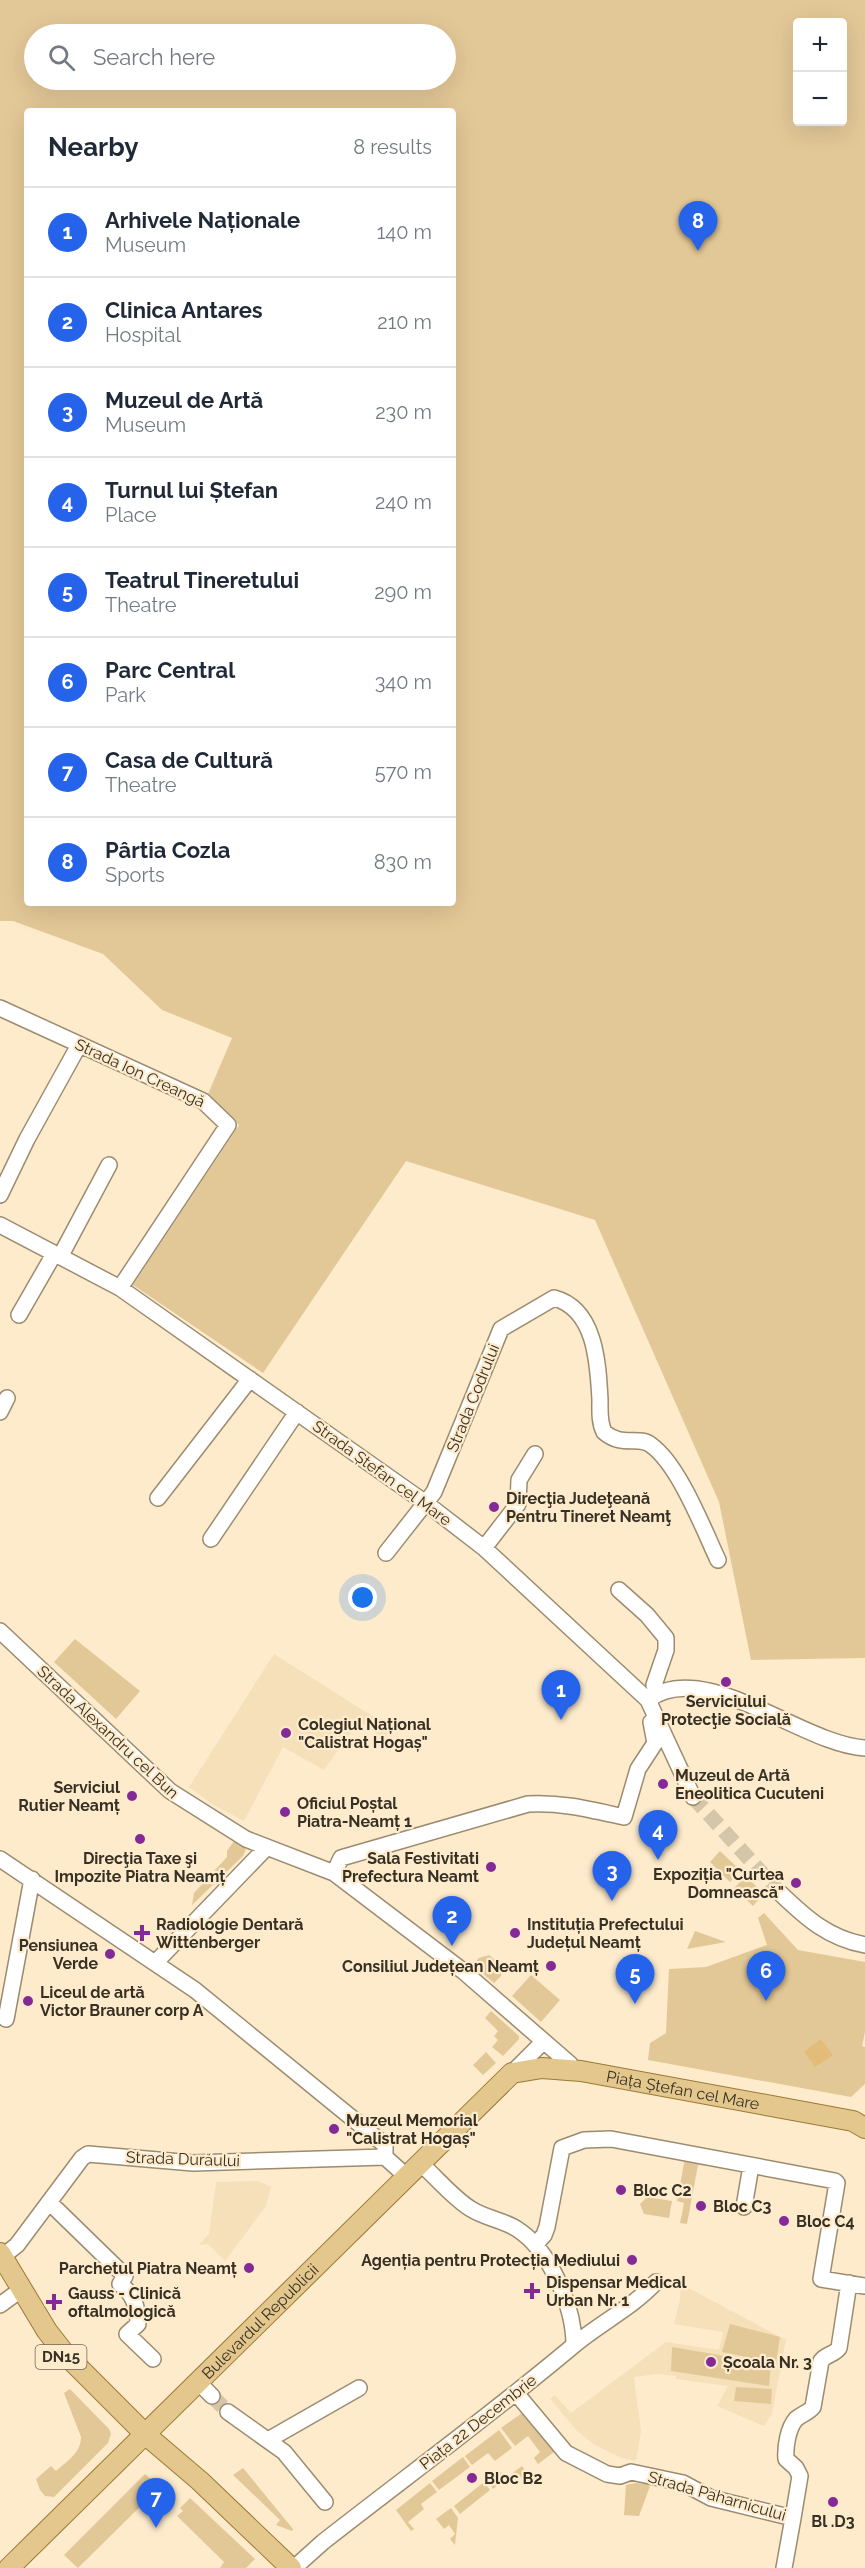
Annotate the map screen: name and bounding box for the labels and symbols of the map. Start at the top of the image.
pin: 8 [678,202,718,251]
street label: Strada Ion Creangă [72,1035,208,1111]
street label: Strada Codrului [443,1341,503,1455]
street label: Strada Ștefan cel Mare [309,1416,455,1530]
place label: Direcţia Judeţeană Pentru Tineret Neamţ [506,1489,671,1526]
marker: Direcţia Judeţeană Pentru Tineret Neamţ [487,1500,501,1514]
your location [348,1583,377,1612]
street label: Strada Alexandru cel Bun [33,1661,183,1803]
pin: 1 [542,1670,580,1720]
marker: Serviciului Protecţie Socială [719,1675,733,1689]
place label: Serviciului Protecţie Socială [661,1692,791,1729]
place label: Colegiul Național "Calistrat Hogaș" [298,1715,432,1752]
marker: Colegiul Național "Calistrat Hogaș" [279,1726,293,1740]
place label: Muzeul de Artă Eneolitica Cucuteni [675,1766,824,1803]
marker: Muzeul de Artă Eneolitica Cucuteni [656,1777,670,1791]
place label: Serviciul Rutier Neamț [18,1778,121,1815]
marker: Serviciul Rutier Neamț [125,1789,139,1803]
place label: Oficiul Poștal Piatra-Neamț 1 [297,1794,412,1831]
marker: Oficiul Poștal Piatra-Neamț 1 [278,1805,292,1819]
pin: 4 [638,1810,678,1860]
marker: Direcţia Taxe şi Impozite Piatra Neamț [133,1832,147,1846]
place label: Direcţia Taxe şi Impozite Piatra Neamț [55,1849,225,1886]
place label: Sala Festivitati Prefectura Neamt [342,1849,479,1886]
pin: 3 [592,1852,632,1901]
marker: Sala Festivitati Prefectura Neamt [484,1860,498,1874]
place label: Expoziția "Curtea Domnească" [653,1865,784,1902]
marker: Expoziția "Curtea Domnească" [789,1876,803,1890]
pin: 2 [432,1896,472,1946]
place label: Radiologie Dentară Wittenberger [156,1915,304,1952]
place label: Instituția Prefectului Județul Neamț [527,1915,684,1952]
marker: Radiologie Dentară Wittenberger [133,1924,151,1942]
marker: Instituția Prefectului Județul Neamț [508,1926,522,1940]
place label: Pensiunea Verde [19,1936,98,1973]
marker: Pensiunea Verde [103,1947,117,1961]
pin: 6 [746,1952,786,2001]
pin: 5 [616,1954,654,2004]
place label: Consiliul Județean Neamț [342,1957,539,1976]
marker: Consiliul Județean Neamț [544,1959,558,1973]
place label: Liceul de artă Victor Brauner corp A [40,1983,204,2020]
marker: Liceul de artă Victor Brauner corp A [21,1994,35,2008]
street label: Piața Ștefan cel Mare [605,2066,761,2113]
place label: Muzeul Memorial "Calistrat Hogaș" [346,2111,479,2148]
marker: Muzeul Memorial "Calistrat Hogaș" [327,2122,341,2136]
street label: Strada Durăului [126,2148,240,2170]
place label: Bloc C2 [633,2181,692,2200]
marker: Bloc C2 [614,2183,628,2197]
place label: Bloc C3 [713,2197,771,2216]
marker: Bloc C3 [694,2199,708,2213]
place label: Bloc C4 [796,2212,855,2231]
marker: Bloc C4 [777,2214,791,2228]
place label: Agenția pentru Protecția Mediului [361,2251,620,2270]
marker: Agenția pentru Protecția Mediului [625,2253,639,2267]
place label: Parchetul Piatra Neamț [59,2259,237,2278]
street label: Bulevardul Republicii [198,2260,322,2383]
marker: Parchetul Piatra Neamț [242,2261,256,2275]
place label: Dispensar Medical Urban Nr. 1 [546,2273,687,2310]
marker: Dispensar Medical Urban Nr. 1 [523,2282,541,2300]
place label: Gauss - Clinică oftalmologică [68,2284,181,2321]
marker: Gauss - Clinică oftalmologică [45,2293,63,2311]
road number: DN15 [36,2345,86,2369]
place label: Școala Nr. 3 [723,2353,812,2372]
marker: Școala Nr. 3 [704,2355,718,2369]
street label: Piața 22 Decembrie [416,2370,540,2474]
street label: Strada Paharnicului [646,2467,788,2525]
place label: Bloc B2 [484,2469,542,2488]
marker: Bloc B2 [465,2471,479,2485]
pin: 7 [136,2478,176,2528]
marker: Bl .D3 [826,2495,840,2509]
place label: Bl .D3 [811,2512,855,2531]

